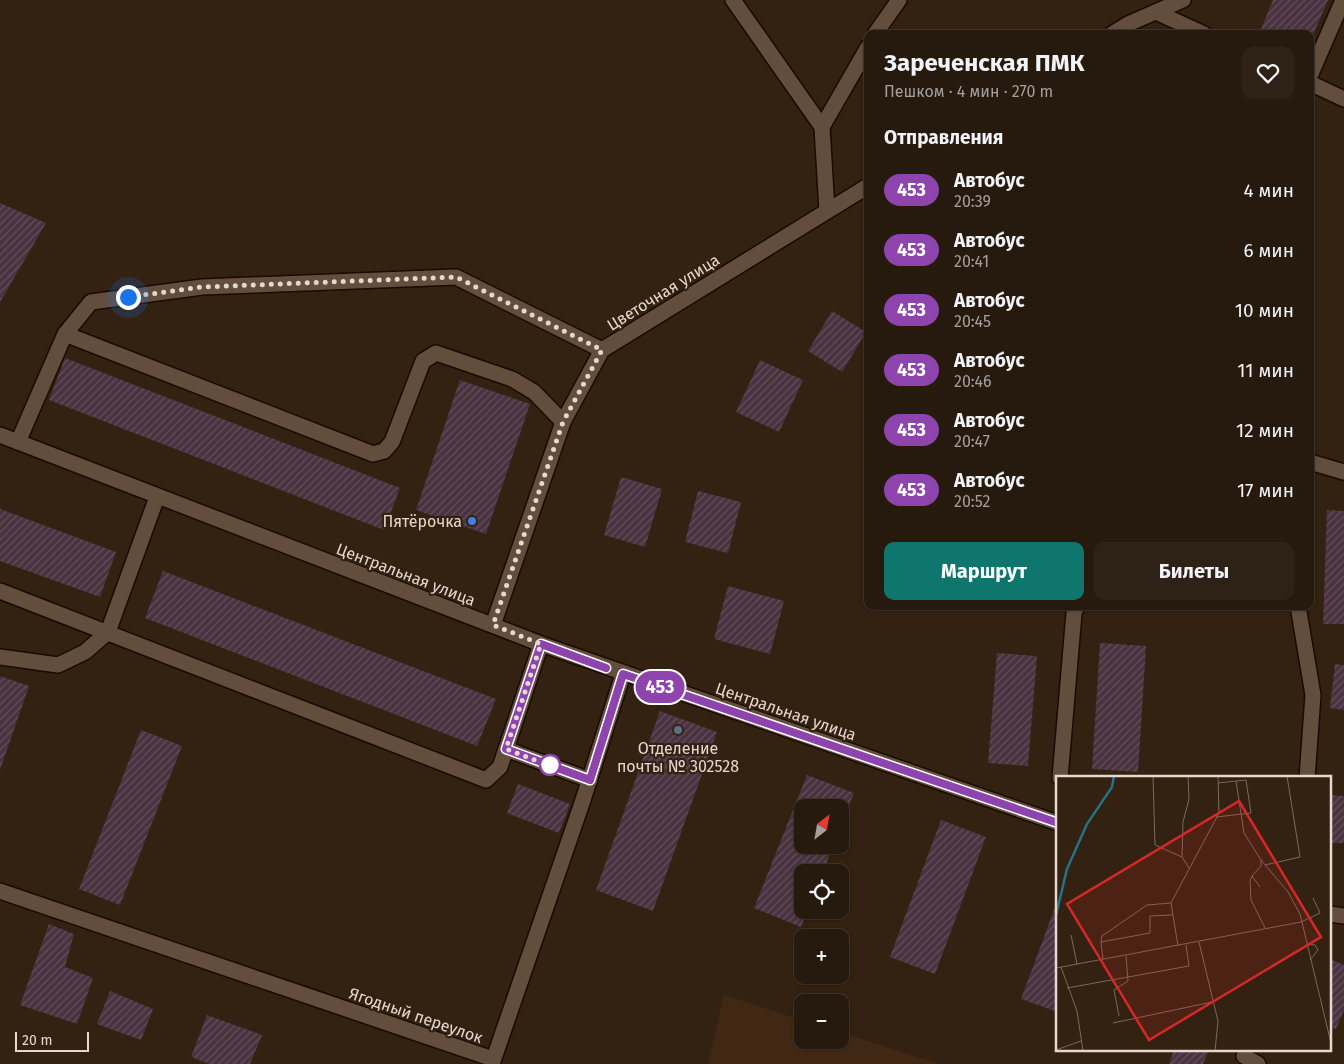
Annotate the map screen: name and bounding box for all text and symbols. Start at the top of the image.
button: heart [1242,47,1294,99]
text: Зареченская ПМК [884,49,1085,77]
text: Пешком · 4 мин · 270 m [884,82,1053,101]
text: Отправления [884,126,1003,149]
text: Автобус [954,169,1025,192]
text: 453 [897,179,926,201]
text: 4 мин [1243,179,1294,202]
text: 20:39 [954,192,991,211]
text: Автобус [954,229,1025,252]
text: 453 [897,239,926,261]
text: 6 мин [1243,239,1294,262]
street label: Цветочная улица [604,250,723,335]
text: 20:41 [954,252,989,271]
your location [116,285,141,310]
text: Автобус [954,289,1025,312]
text: 453 [897,299,926,321]
text: 10 мин [1235,299,1294,322]
text: 20:45 [954,312,991,331]
text: Автобус [954,349,1025,372]
text: 453 [897,359,926,381]
text: 11 мин [1237,359,1294,382]
text: 20:46 [954,372,992,391]
text: Автобус [954,409,1025,432]
text: 453 [897,419,926,441]
text: 12 мин [1236,419,1294,442]
text: 20:47 [954,432,990,451]
text: Автобус [954,469,1025,492]
text: 453 [897,479,926,501]
text: 17 мин [1237,479,1294,502]
text: 20:52 [954,492,991,511]
place label: Пятёрочка [382,512,462,531]
marker: Пятёрочка [466,515,478,527]
street label: Центральная улица [334,539,478,610]
button: Маршрут [884,542,1084,600]
button: Билеты [1094,542,1294,600]
line badge: 453 [631,671,689,703]
text: 453 [646,676,674,698]
street label: Центральная улица [713,678,859,744]
marker: Отделение почты № 302528 [672,724,684,736]
place label: Отделение почты № 302528 [617,739,739,776]
unlabelled marker [539,754,561,776]
inset map [1056,776,1332,1052]
north arrow [794,799,849,854]
map controls [794,799,849,1049]
button: locate [794,864,849,919]
button: + [794,929,849,984]
street label: Ягодный переулок [346,984,486,1048]
button: − [794,994,849,1049]
scale bar [15,1029,89,1052]
text: 20 m [22,1032,52,1049]

